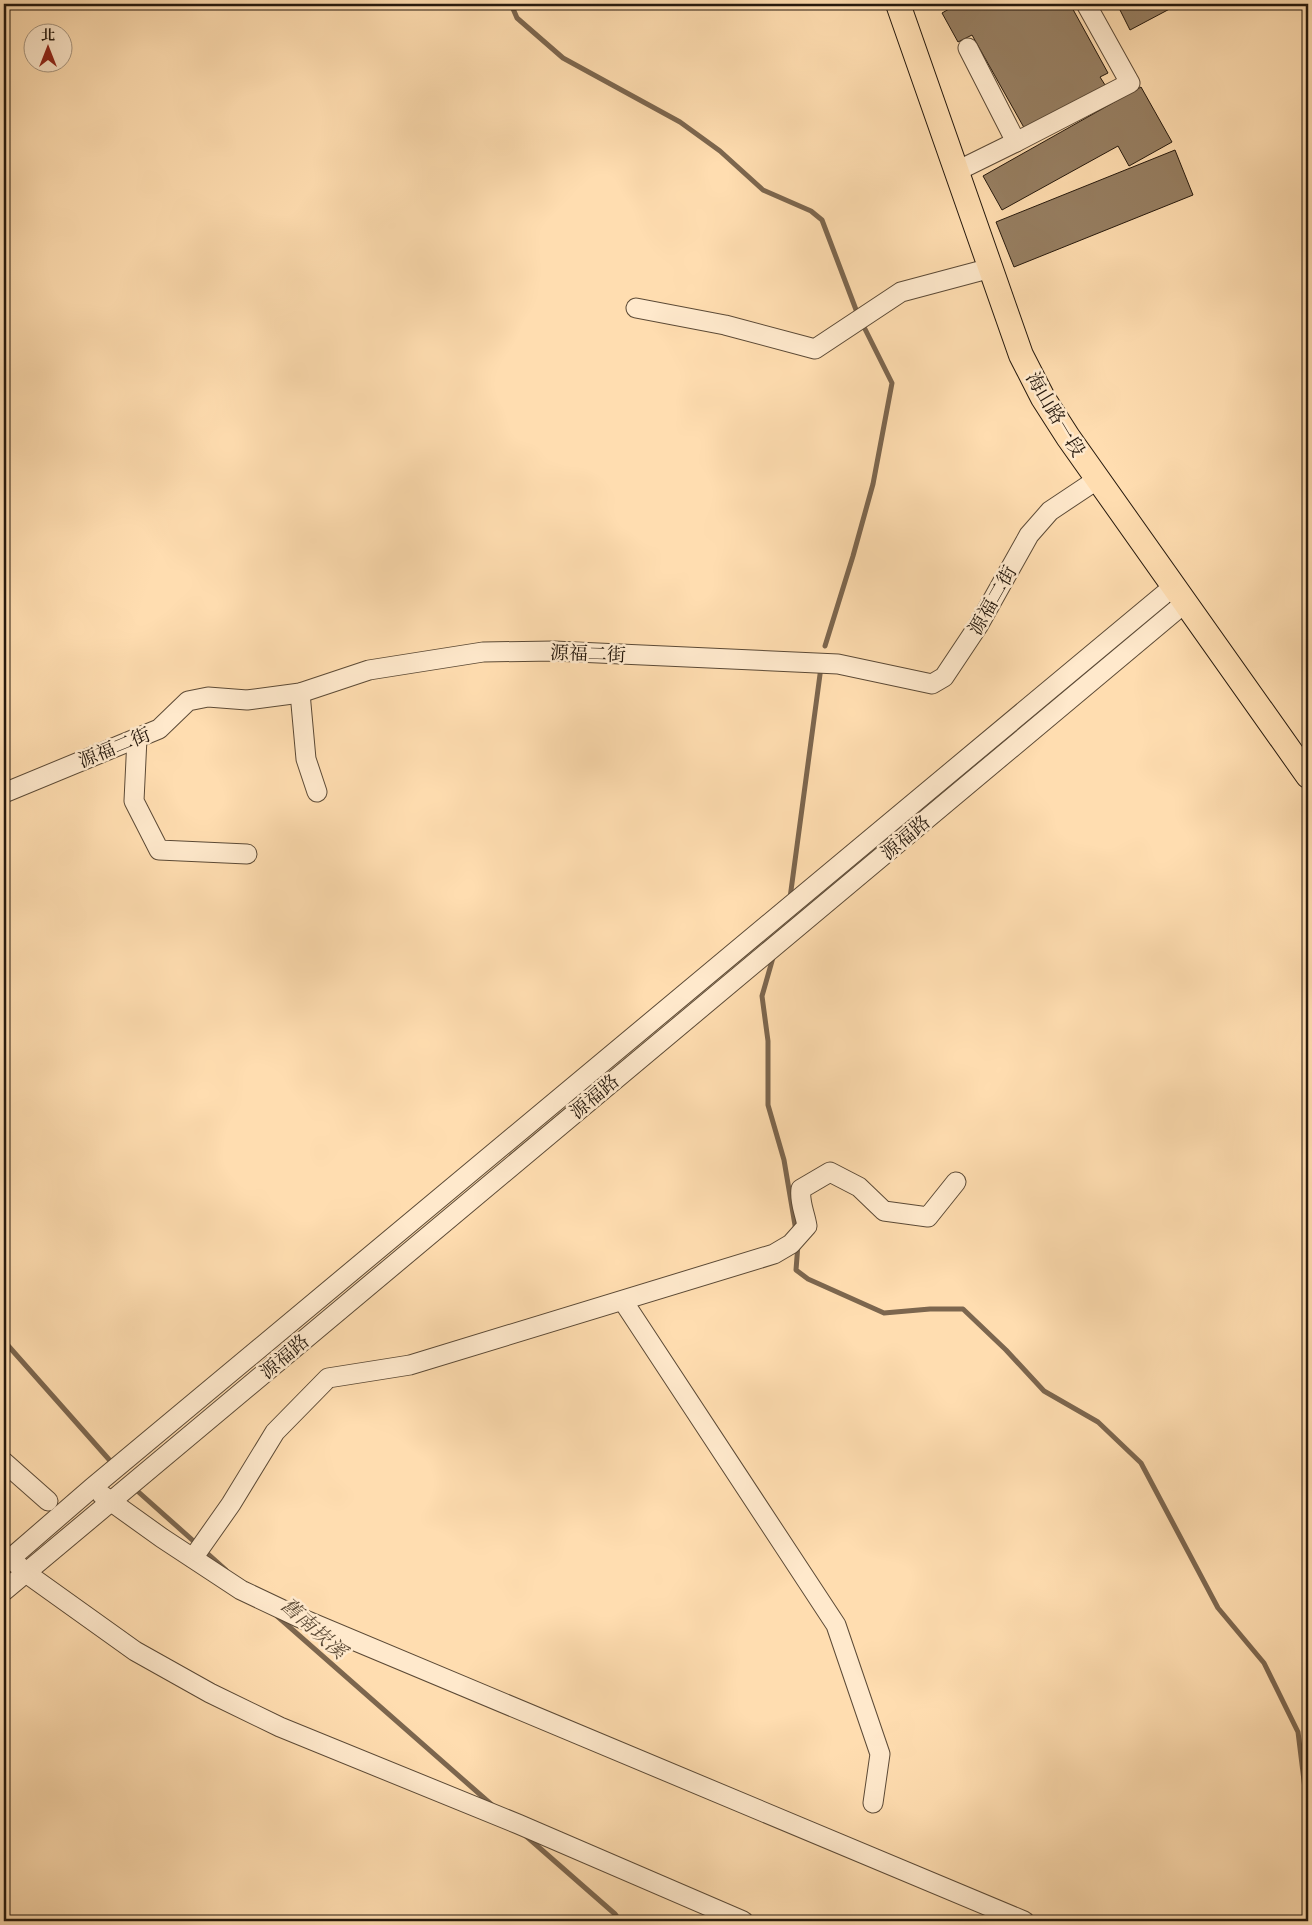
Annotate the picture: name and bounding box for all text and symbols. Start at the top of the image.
north arrow [22,22,72,72]
text: 北 [41,26,55,45]
street label: 海山路一段 [1020,367,1091,462]
street label: 源福二街 [963,561,1023,640]
street label: 源福二街 [550,640,626,668]
street label: 源福二街 [74,722,154,774]
street label: 源福路 [875,809,936,866]
street label: 源福路 [564,1068,625,1125]
street label: 源福路 [254,1328,315,1385]
water label: 舊南崁溪 [275,1592,354,1667]

